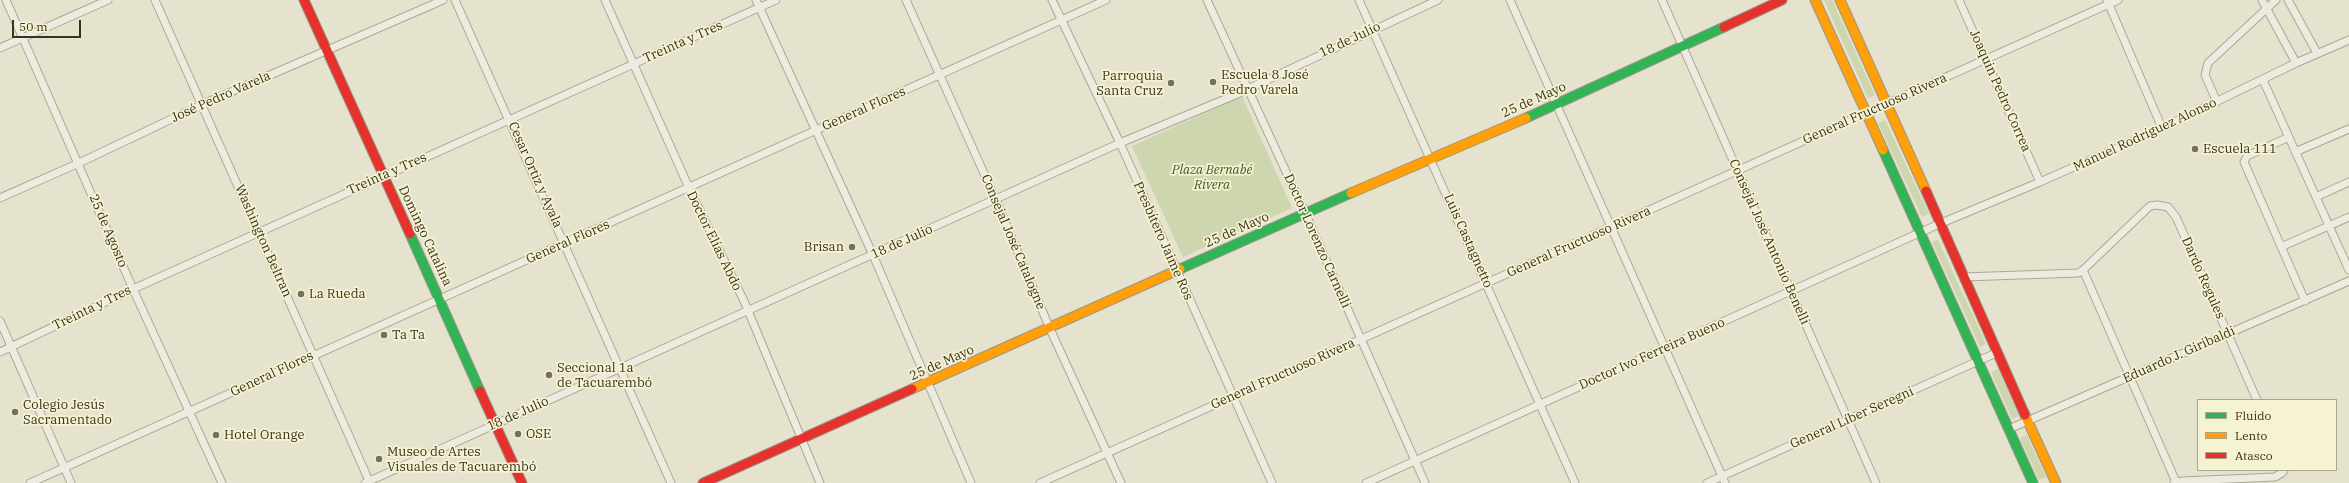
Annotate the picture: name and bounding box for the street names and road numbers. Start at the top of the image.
street label: Treinta y Tres [641,18,725,66]
street label: 18 de Julio [1317,19,1383,61]
street label: Joaquin Pedro Correa [1966,28,2034,154]
street label: José Pedro Varela [169,68,273,126]
street label: General Fructuoso Rivera [1801,70,1949,148]
street label: 25 de Mayo [1499,79,1569,121]
street label: General Flores [820,84,908,134]
street label: Manuel Rodríguez Alonso [2071,95,2219,175]
street label: Cesar Ortiz y Ayala [505,120,565,230]
street label: Treinta y Tres [345,150,429,198]
street label: Consejal José Antonio Benelli [1725,157,1813,327]
street label: Doctor Lorenzo Carnelli [1280,171,1354,311]
street label: Consejal José Catalogne [977,172,1049,312]
street label: Presbítero Jaime Ros [1130,179,1196,303]
street label: Washington Beltran [231,182,295,300]
street label: Domingo Catalina [395,183,455,289]
street label: Doctor Elías Abdo [683,189,745,293]
street label: 25 de Agosto [86,192,130,270]
street label: Luis Castagnetto [1440,192,1496,290]
street label: General Fructuoso Rivera [1505,203,1653,281]
street label: 25 de Mayo [1202,209,1272,251]
street label: General Flores [524,217,612,267]
street label: 18 de Julio [869,222,935,262]
street label: Dardo Regules [2178,235,2228,321]
street label: Treinta y Tres [50,282,134,334]
street label: Doctor Ivo Ferreira Bueno [1577,315,1727,393]
street label: Eduardo J. Giribaldi [2120,323,2238,387]
street label: General Fructuoso Rivera [1209,335,1357,413]
street label: 25 de Mayo [907,342,977,384]
street label: General Flores [228,348,316,400]
street label: General Líber Seregni [1788,384,1916,452]
street label: 18 de Julio [485,394,551,434]

